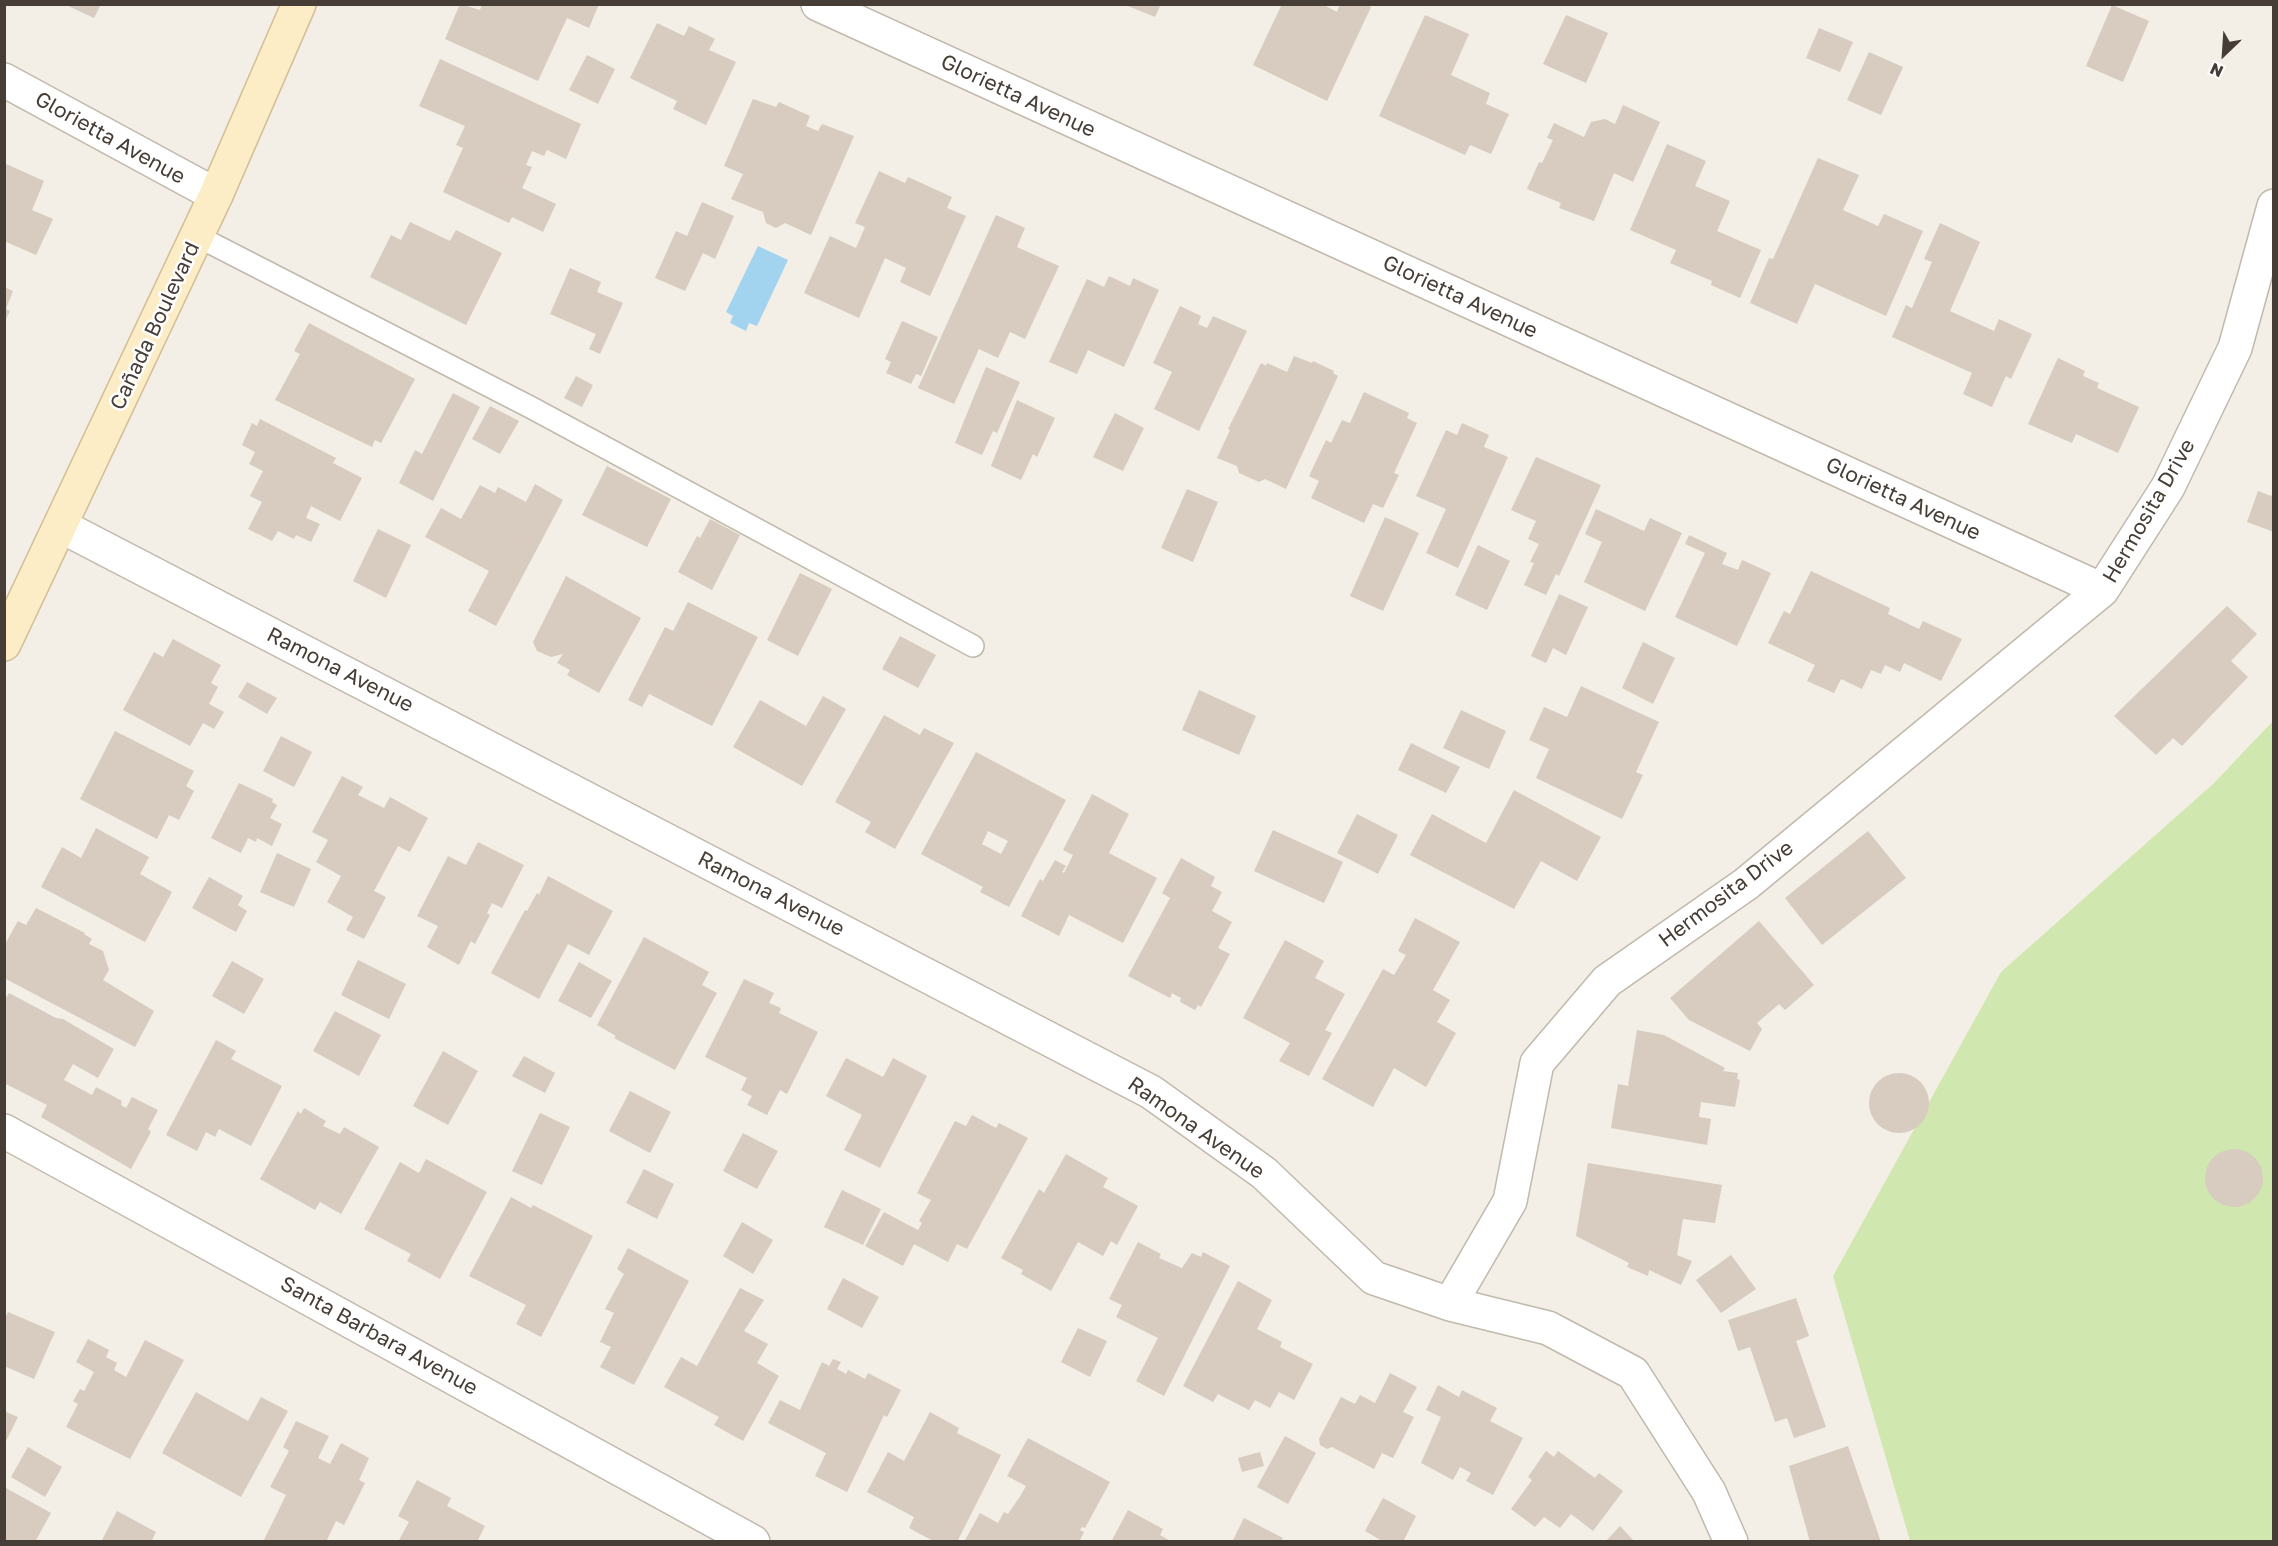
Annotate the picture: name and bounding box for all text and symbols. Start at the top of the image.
north arrow [2194,24,2254,84]
street label: Glorietta Avenue [937,49,1099,143]
text: N [2207,59,2226,82]
street label: Glorietta Avenue [31,86,189,190]
street label: Cañada Boulevard [105,238,205,414]
street label: Glorietta Avenue [1379,250,1541,344]
street label: Hermosita Drive [2098,435,2200,587]
street label: Glorietta Avenue [1822,452,1984,546]
street label: Ramona Avenue [262,622,418,718]
street label: Hermosita Drive [1654,835,1798,953]
street label: Ramona Avenue [693,846,849,942]
street label: Ramona Avenue [1123,1071,1269,1185]
street label: Santa Barbara Avenue [276,1271,482,1401]

